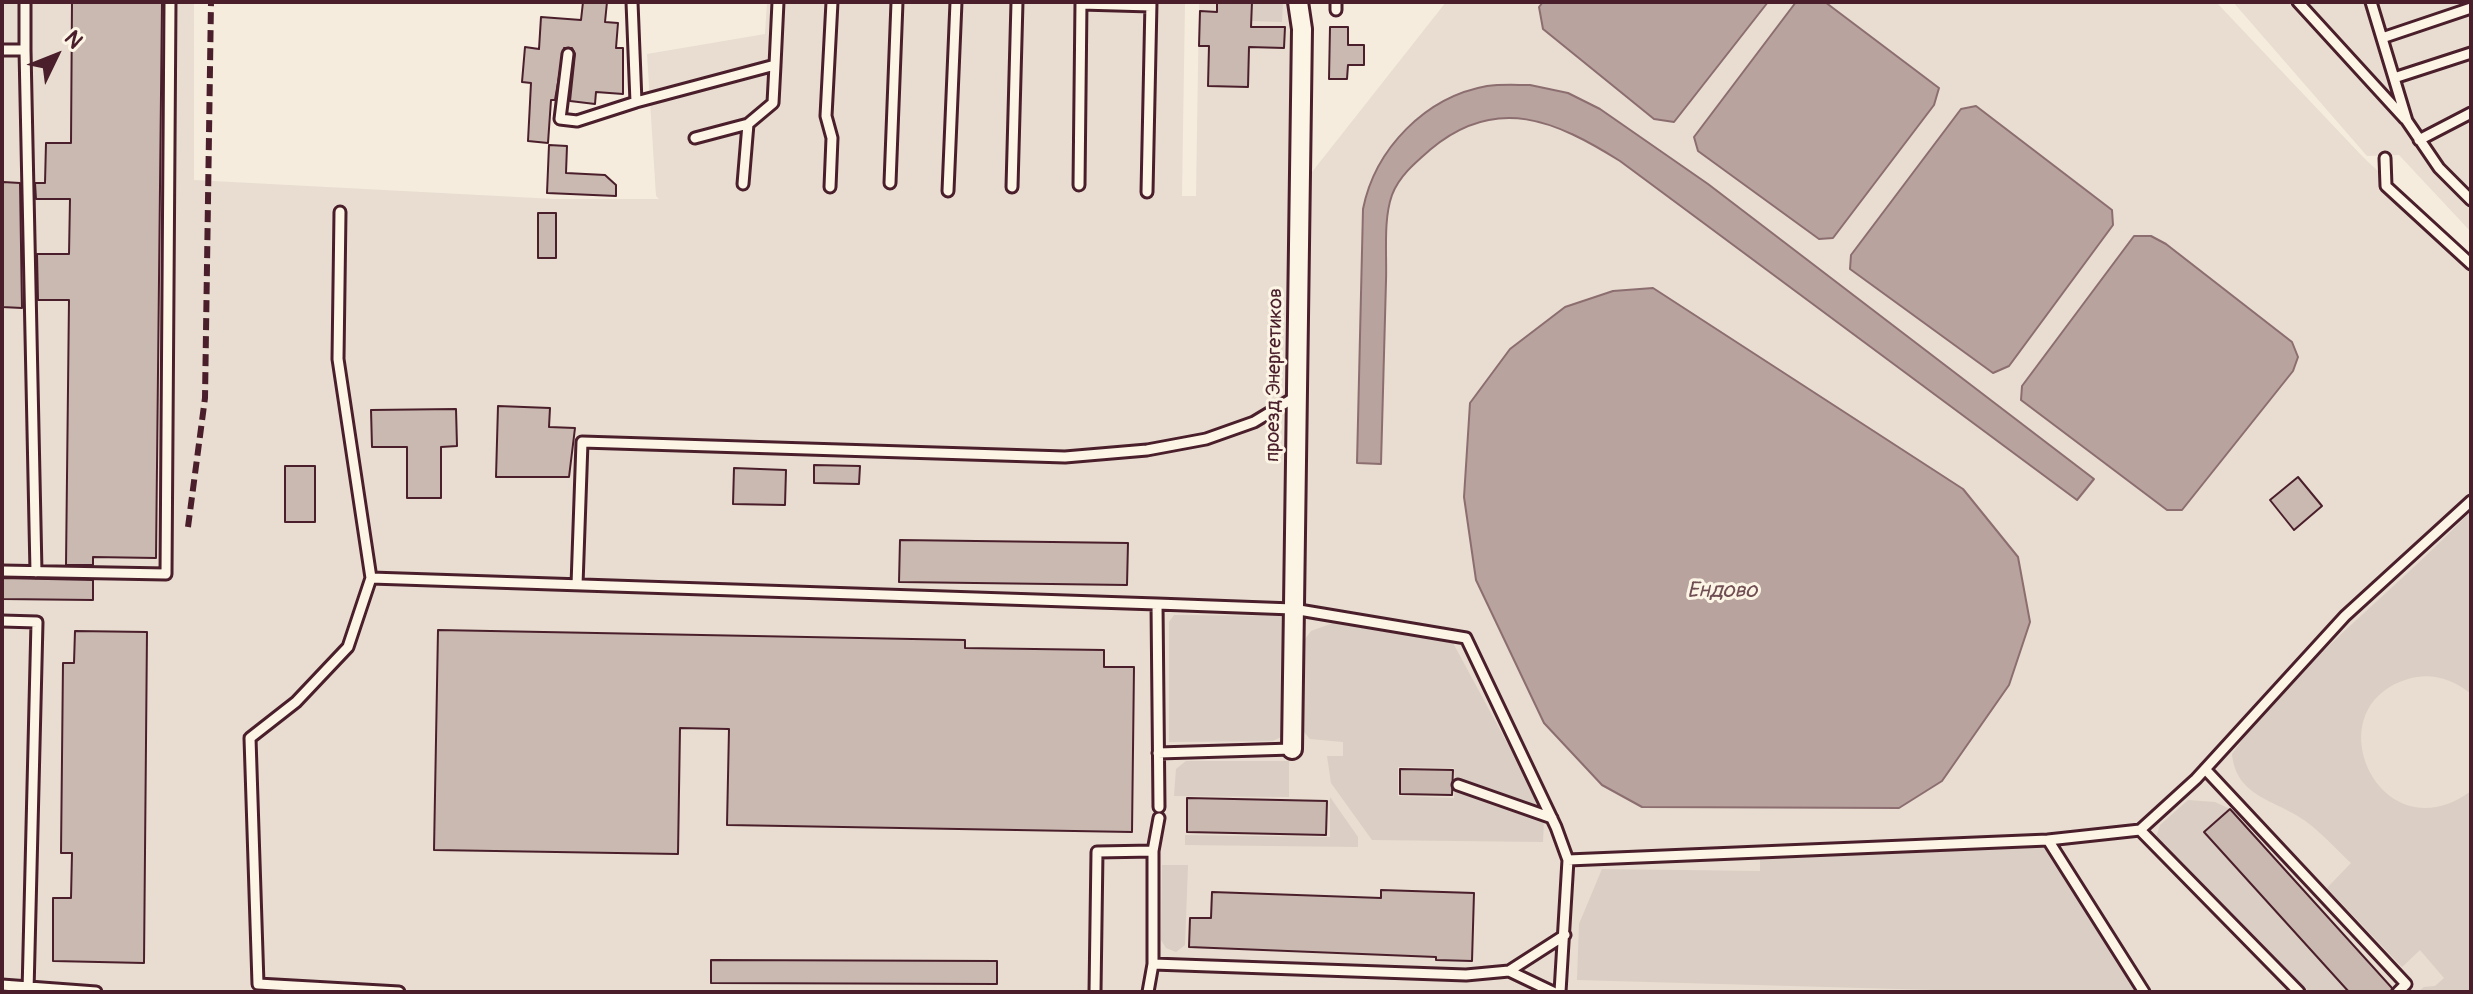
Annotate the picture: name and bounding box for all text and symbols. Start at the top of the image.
north arrow [16,16,96,96]
text: N [58,25,89,55]
street label: проезд Энергетиков [1261,288,1289,462]
water label: Ендово [1687,578,1757,604]

